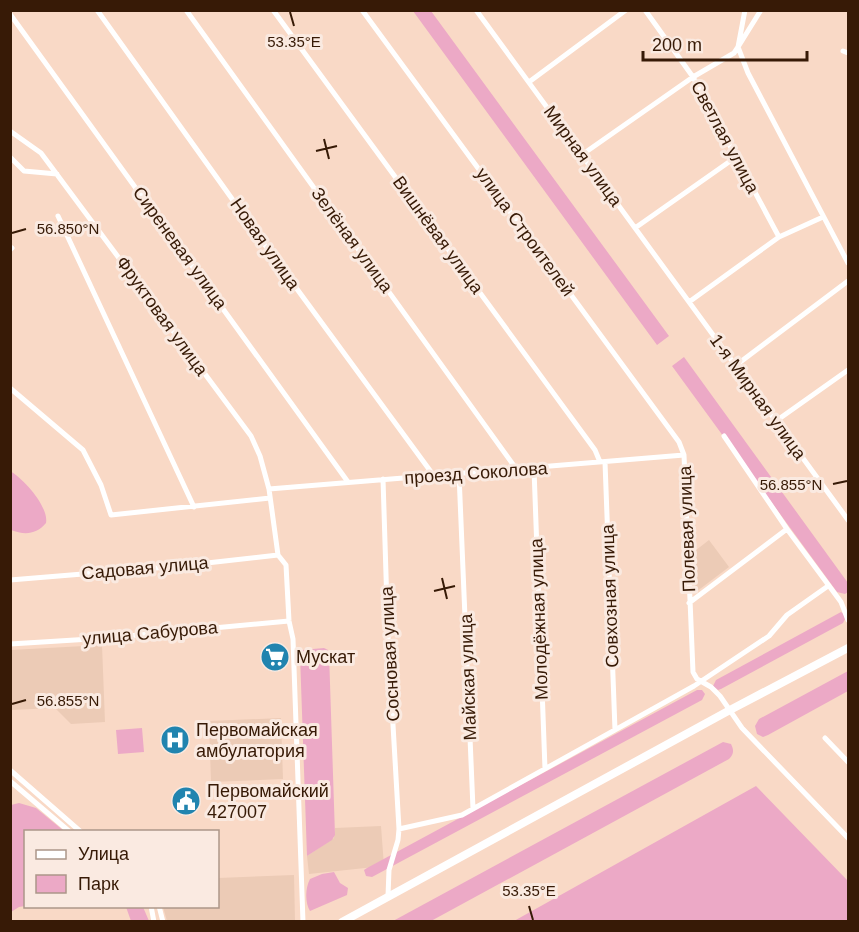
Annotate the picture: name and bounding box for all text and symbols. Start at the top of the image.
scale bar [643,24,806,62]
text: 53.35°E [267,33,321,50]
text: 200 m [652,35,702,55]
street label: Светлая улица [687,77,763,197]
street label: Мирная улица [540,102,627,211]
street label: улица Строителей [472,164,578,300]
street label: Вишнёвая улица [389,172,488,298]
street label: Сиреневая улица [129,183,232,314]
street label: Зелёная улица [307,184,397,297]
street label: Новая улица [226,195,304,294]
text: 56.850°N [37,220,99,237]
street label: Фруктовая улица [112,253,212,380]
street label: 1-я Мирная улица [706,330,811,464]
street label: проезд Соколова [404,458,549,488]
street label: Полевая улица [675,464,699,593]
text: 56.855°N [760,476,822,493]
street label: Совхозная улица [597,523,623,668]
street label: Молодёжная улица [526,537,552,700]
street label: Садовая улица [81,552,210,584]
street label: Сосновая улица [376,585,404,722]
street label: Майская улица [456,612,480,741]
street label: улица Сабурова [81,617,219,649]
supermarket icon: Мускат [259,641,291,673]
place label: Мускат [296,647,355,667]
text: 56.855°N [37,692,99,709]
place label: Первомайская амбулатория [196,720,318,761]
hospital icon: Первомайская амбулатория [159,724,191,756]
place label: Первомайский 427007 [207,781,329,822]
public building icon: Первомайский 427007 [170,785,202,817]
legend [24,830,219,908]
text: Улица [78,844,130,864]
text: Парк [78,874,119,894]
text: 53.35°E [502,882,556,899]

